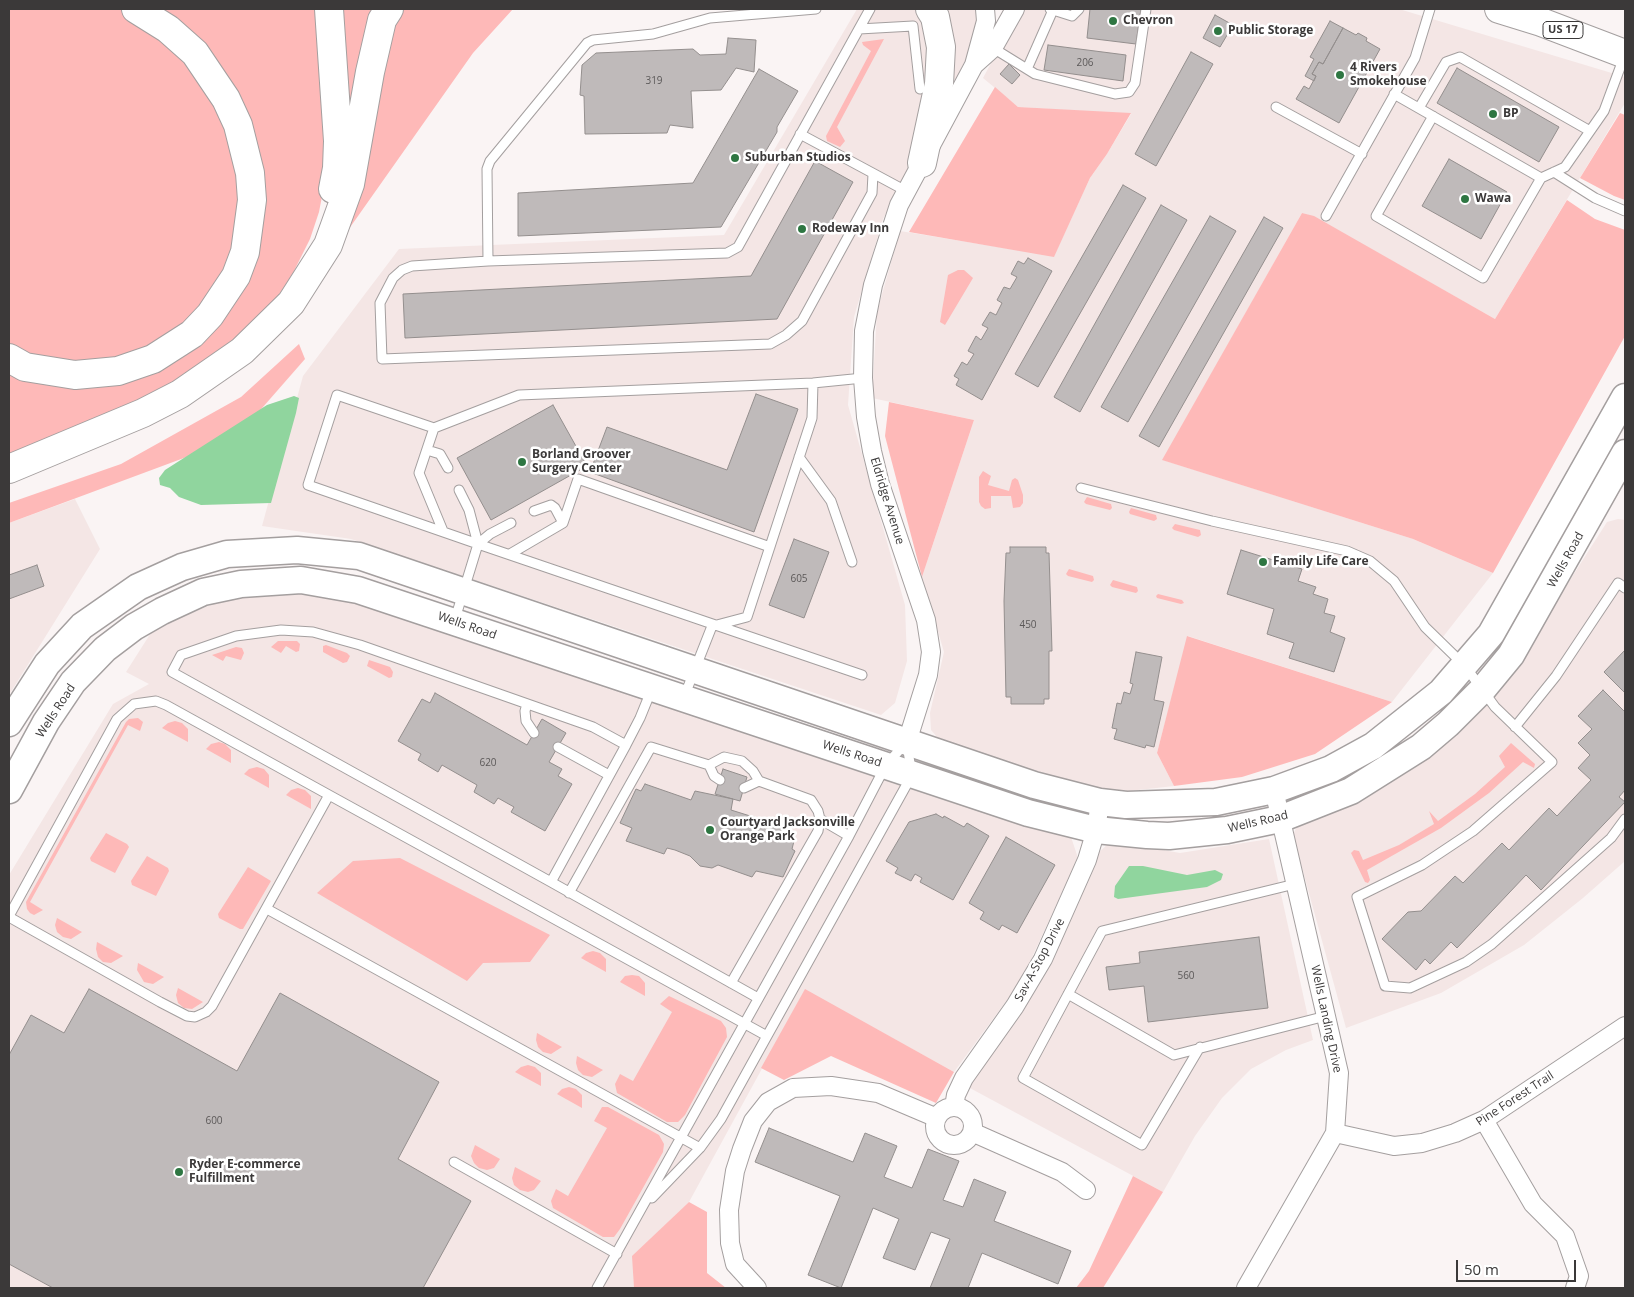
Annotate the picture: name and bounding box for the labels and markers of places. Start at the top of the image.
place label: Chevron [1123,14,1173,28]
marker: Chevron [1107,15,1119,27]
place label: Public Storage [1228,24,1313,38]
marker: Public Storage [1212,25,1224,37]
place label: 4 Rivers Smokehouse [1350,61,1427,89]
marker: 4 Rivers Smokehouse [1334,69,1346,81]
place label: BP [1503,107,1519,121]
marker: BP [1487,108,1499,120]
place label: Suburban Studios [745,151,851,165]
marker: Suburban Studios [729,152,741,164]
place label: Wawa [1475,192,1511,206]
marker: Wawa [1459,193,1471,205]
place label: Rodeway Inn [812,222,889,236]
marker: Rodeway Inn [796,223,808,235]
place label: Borland Groover Surgery Center [532,448,631,476]
marker: Borland Groover Surgery Center [516,456,528,468]
place label: Family Life Care [1273,555,1369,569]
marker: Family Life Care [1257,556,1269,568]
place label: Courtyard Jacksonville Orange Park [720,816,855,844]
marker: Courtyard Jacksonville Orange Park [704,824,716,836]
place label: Ryder E-commerce Fulfillment [189,1158,301,1186]
marker: Ryder E-commerce Fulfillment [173,1166,185,1178]

